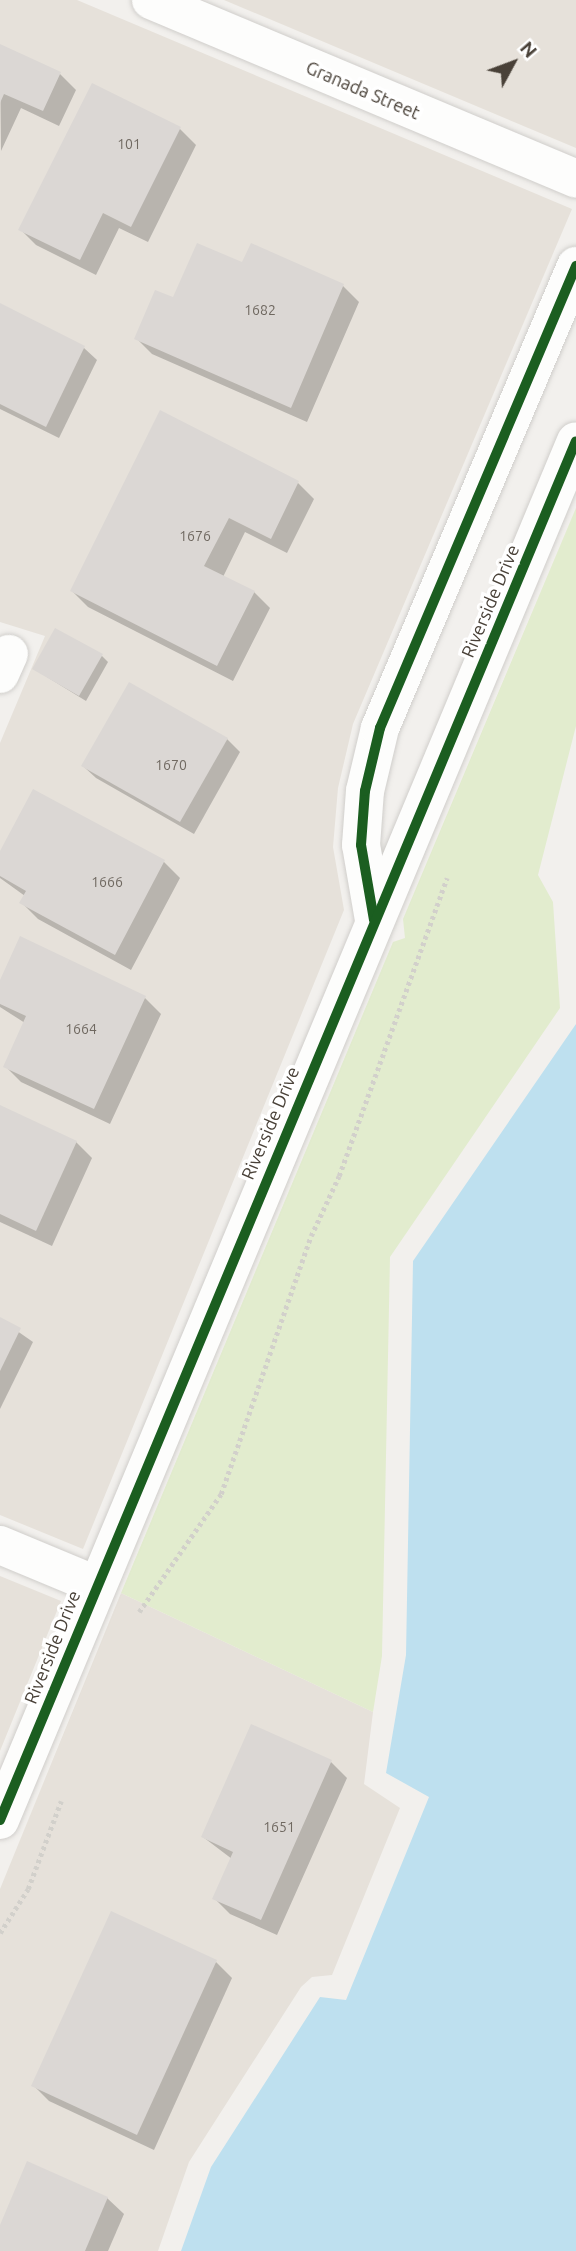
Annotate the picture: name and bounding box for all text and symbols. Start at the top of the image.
north arrow [478,28,548,98]
text: N [516,37,542,62]
street label: Granada Street [303,56,423,124]
house number: 101 [117,136,141,152]
house number: 1682 [244,302,276,318]
house number: 1676 [179,528,211,544]
street label: Riverside Drive [457,541,523,661]
house number: 1670 [155,757,187,773]
house number: 1666 [91,874,123,890]
house number: 1664 [65,1021,97,1037]
street label: Riverside Drive [237,1063,303,1183]
street label: Riverside Drive [19,1587,85,1707]
house number: 1651 [263,1819,295,1835]

